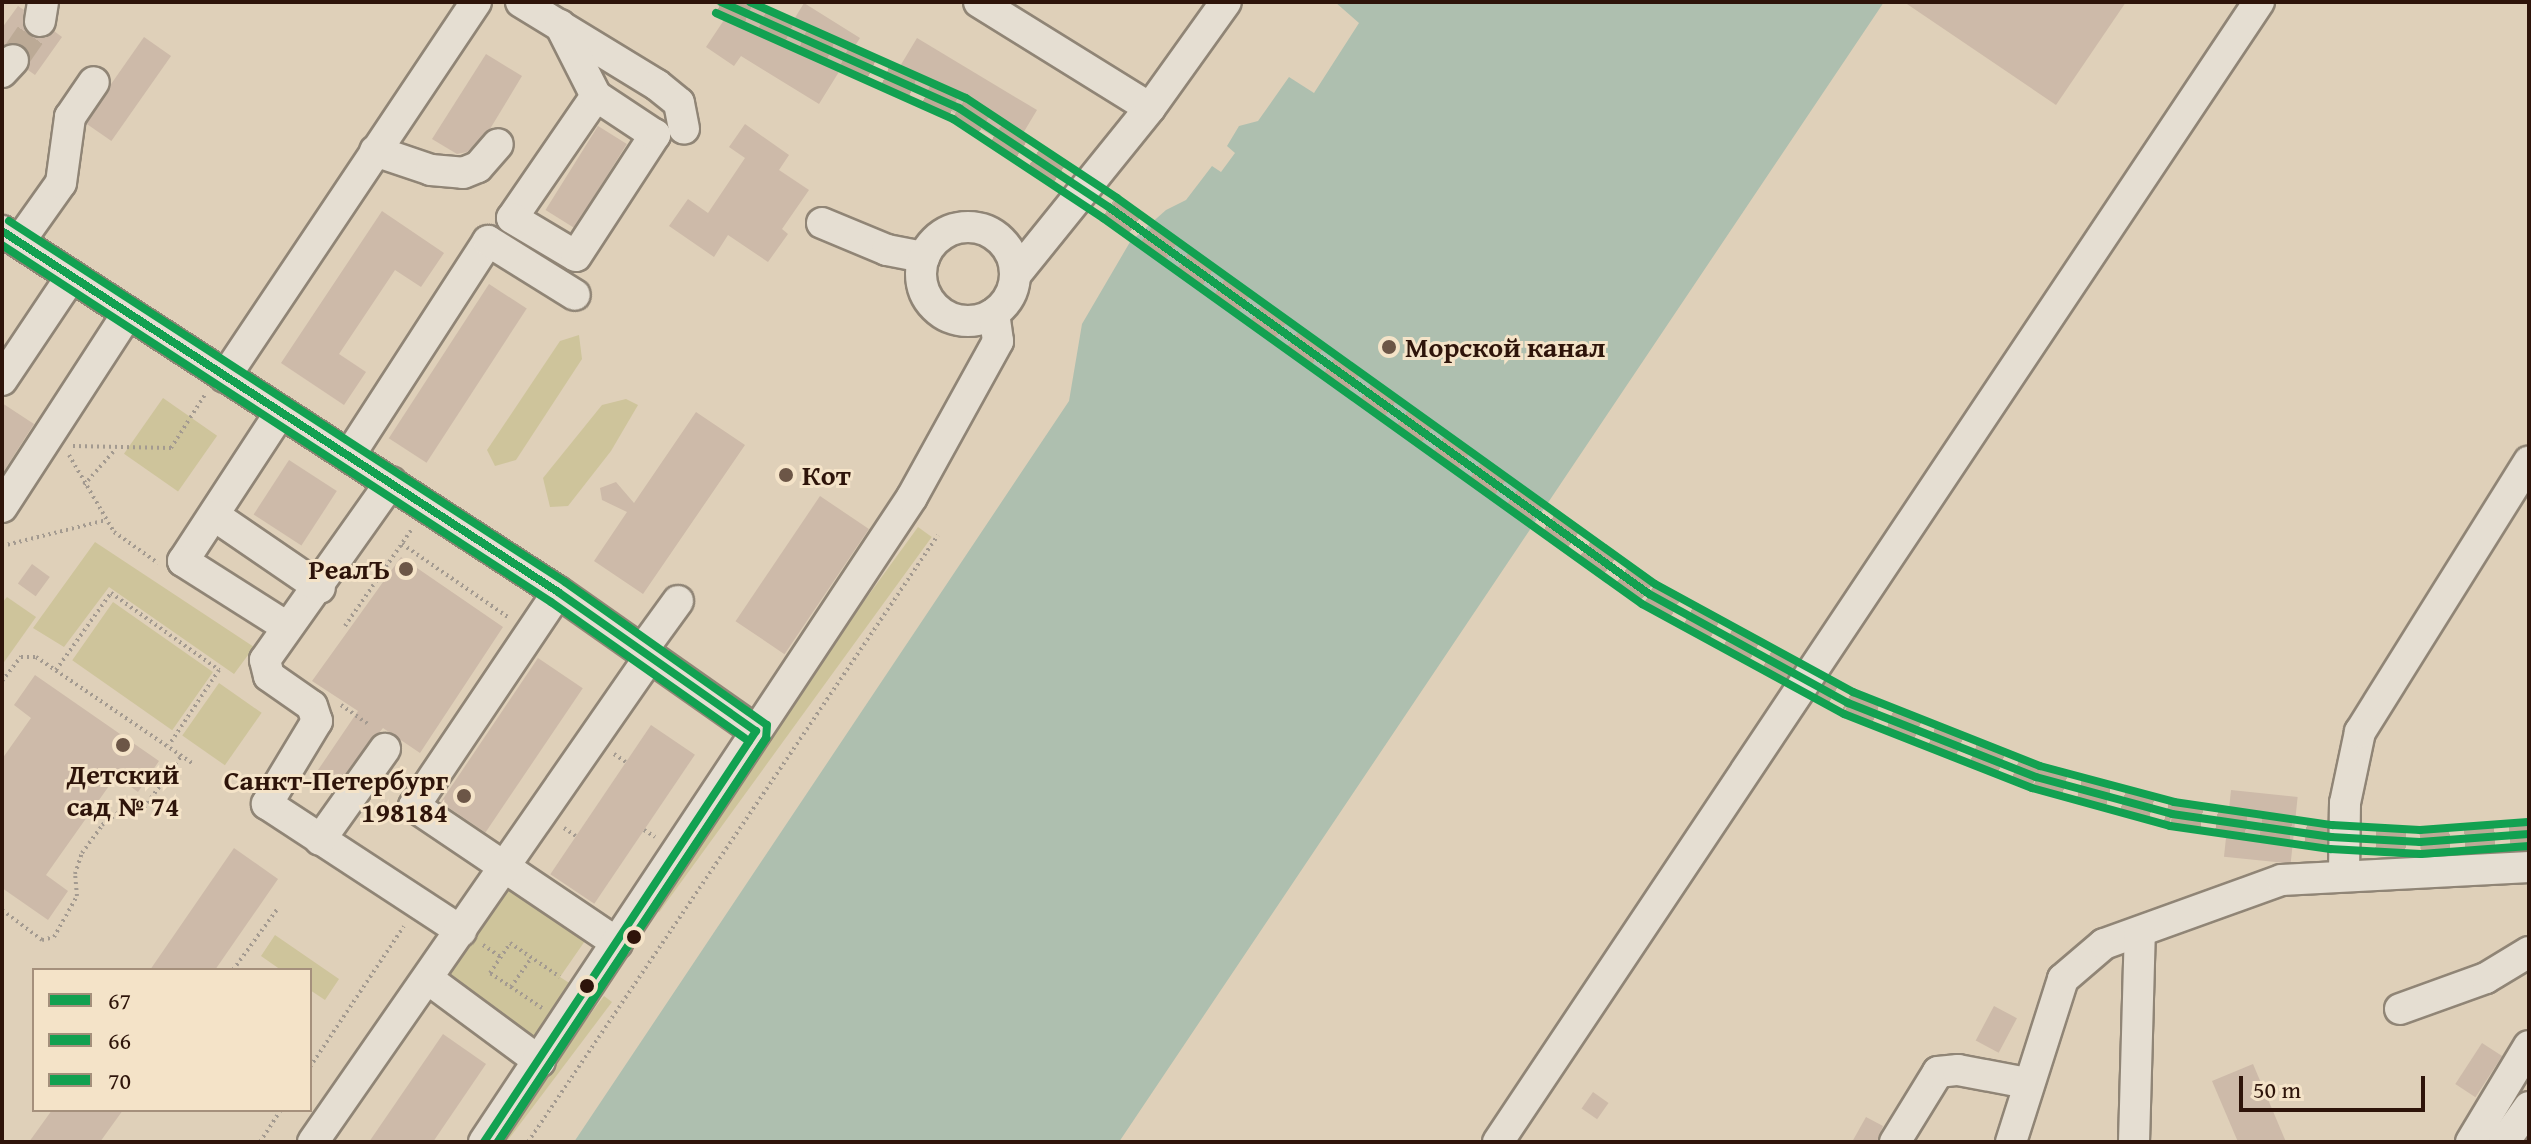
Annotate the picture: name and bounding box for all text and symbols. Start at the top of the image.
place label: Морской канал [1405,330,1605,364]
marker: Морской канал [1380,338,1398,356]
place label: Кот [802,458,851,492]
marker: Кот [777,466,795,484]
place label: РеалЪ [308,552,390,586]
marker: РеалЪ [397,560,415,578]
marker: Детский сад № 74 [114,736,132,754]
place label: Детский сад № 74 [66,757,180,823]
place label: Санкт-Петербург 198184 [224,763,448,829]
marker: Санкт-Петербург 198184 [455,787,473,805]
unlabelled marker [626,929,642,945]
legend [32,968,312,1112]
unlabelled marker [579,978,595,994]
text: 67 [108,983,131,1018]
text: 66 [108,1023,131,1058]
scale bar [2243,1060,2429,1110]
text: 70 [108,1063,131,1098]
text: 50 m [2253,1072,2301,1107]

